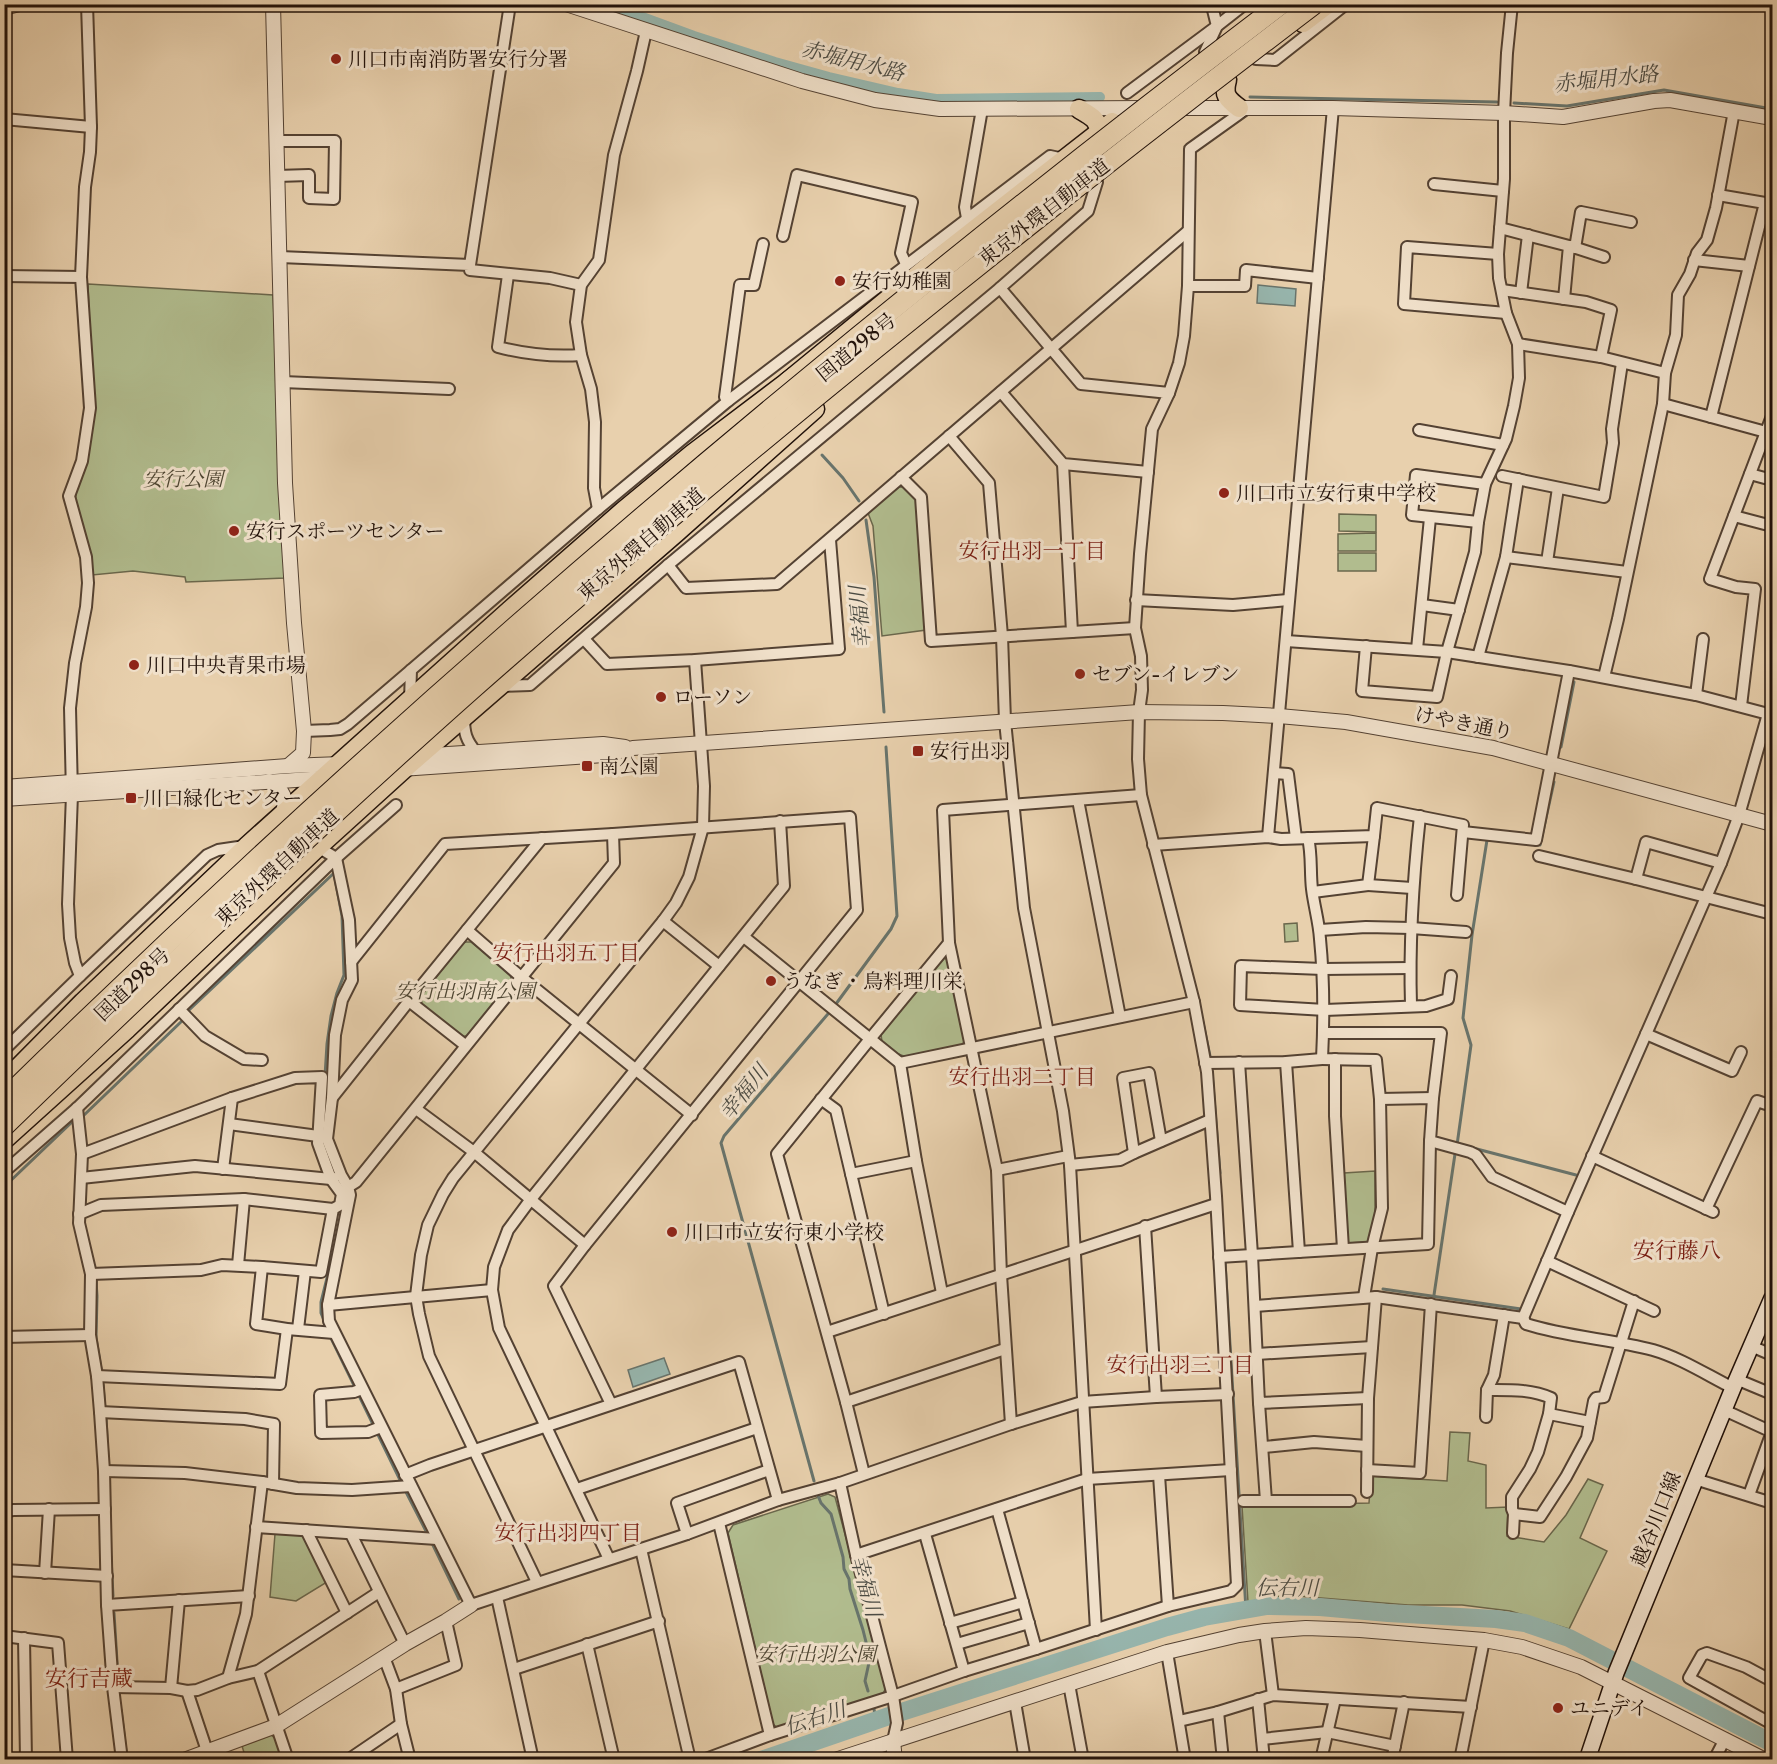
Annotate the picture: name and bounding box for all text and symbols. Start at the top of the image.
water label: 赤堀用水路 [799,36,909,86]
place label: 川口市南消防署安行分署 [348,47,568,71]
marker: 川口市南消防署安行分署 [329,52,343,66]
water label: 赤堀用水路 [1552,60,1661,96]
street label: 東京外環自動車道 [974,153,1114,271]
place label: 安行幼稚園 [852,269,952,293]
marker: 安行幼稚園 [833,274,847,288]
street label: 国道298号 [812,308,900,386]
park label: 安行公園 [143,467,226,491]
place label: 川口市立安行東中学校 [1236,481,1436,505]
street label: 東京外環自動車道 [573,482,709,606]
marker: 川口市立安行東中学校 [1217,486,1231,500]
place label: 安行スポーツセンター [246,519,444,543]
marker: 安行スポーツセンター [227,524,241,538]
district label: 安行出羽一丁目 [959,538,1106,563]
water label: 幸福川 [844,583,875,650]
place label: 川口中央青果市場 [146,653,306,677]
marker: 川口中央青果市場 [127,658,141,672]
place label: セブン-イレブン [1092,662,1240,686]
marker: セブン-イレブン [1073,667,1087,681]
place label: ローソン [673,685,752,709]
marker: ローソン [654,690,668,704]
street label: けやき通り [1413,702,1515,744]
place label: 安行出羽 [930,739,1010,763]
marker: 安行出羽 [911,744,925,758]
place label: 南公園 [599,754,659,778]
marker: 南公園 [580,759,594,773]
place label: 川口緑化センター [143,786,302,810]
marker: 川口緑化センター [124,791,138,805]
street label: 東京外環自動車道 [210,804,344,930]
district label: 安行出羽五丁目 [493,940,640,965]
street label: 国道298号 [89,942,175,1026]
place label: うなぎ・鳥料理川栄 [783,969,963,993]
marker: うなぎ・鳥料理川栄 [764,974,778,988]
park label: 安行出羽南公園 [395,979,538,1003]
water label: 幸福川 [714,1058,774,1124]
district label: 安行出羽二丁目 [949,1064,1096,1089]
place label: 川口市立安行東小学校 [684,1220,884,1244]
marker: 川口市立安行東小学校 [665,1225,679,1239]
district label: 安行藤八 [1633,1237,1721,1264]
district label: 安行出羽三丁目 [1107,1352,1254,1377]
street label: 越谷川口線 [1626,1468,1686,1570]
district label: 安行出羽四丁目 [495,1520,642,1545]
water label: 幸福川 [846,1552,887,1621]
water label: 伝右川 [1256,1575,1320,1600]
park label: 安行出羽公園 [756,1642,879,1666]
district label: 安行吉蔵 [45,1665,133,1692]
water label: 伝右川 [781,1695,851,1739]
place label: ユニデイ [1570,1696,1649,1720]
marker: ユニデイ [1551,1701,1565,1715]

